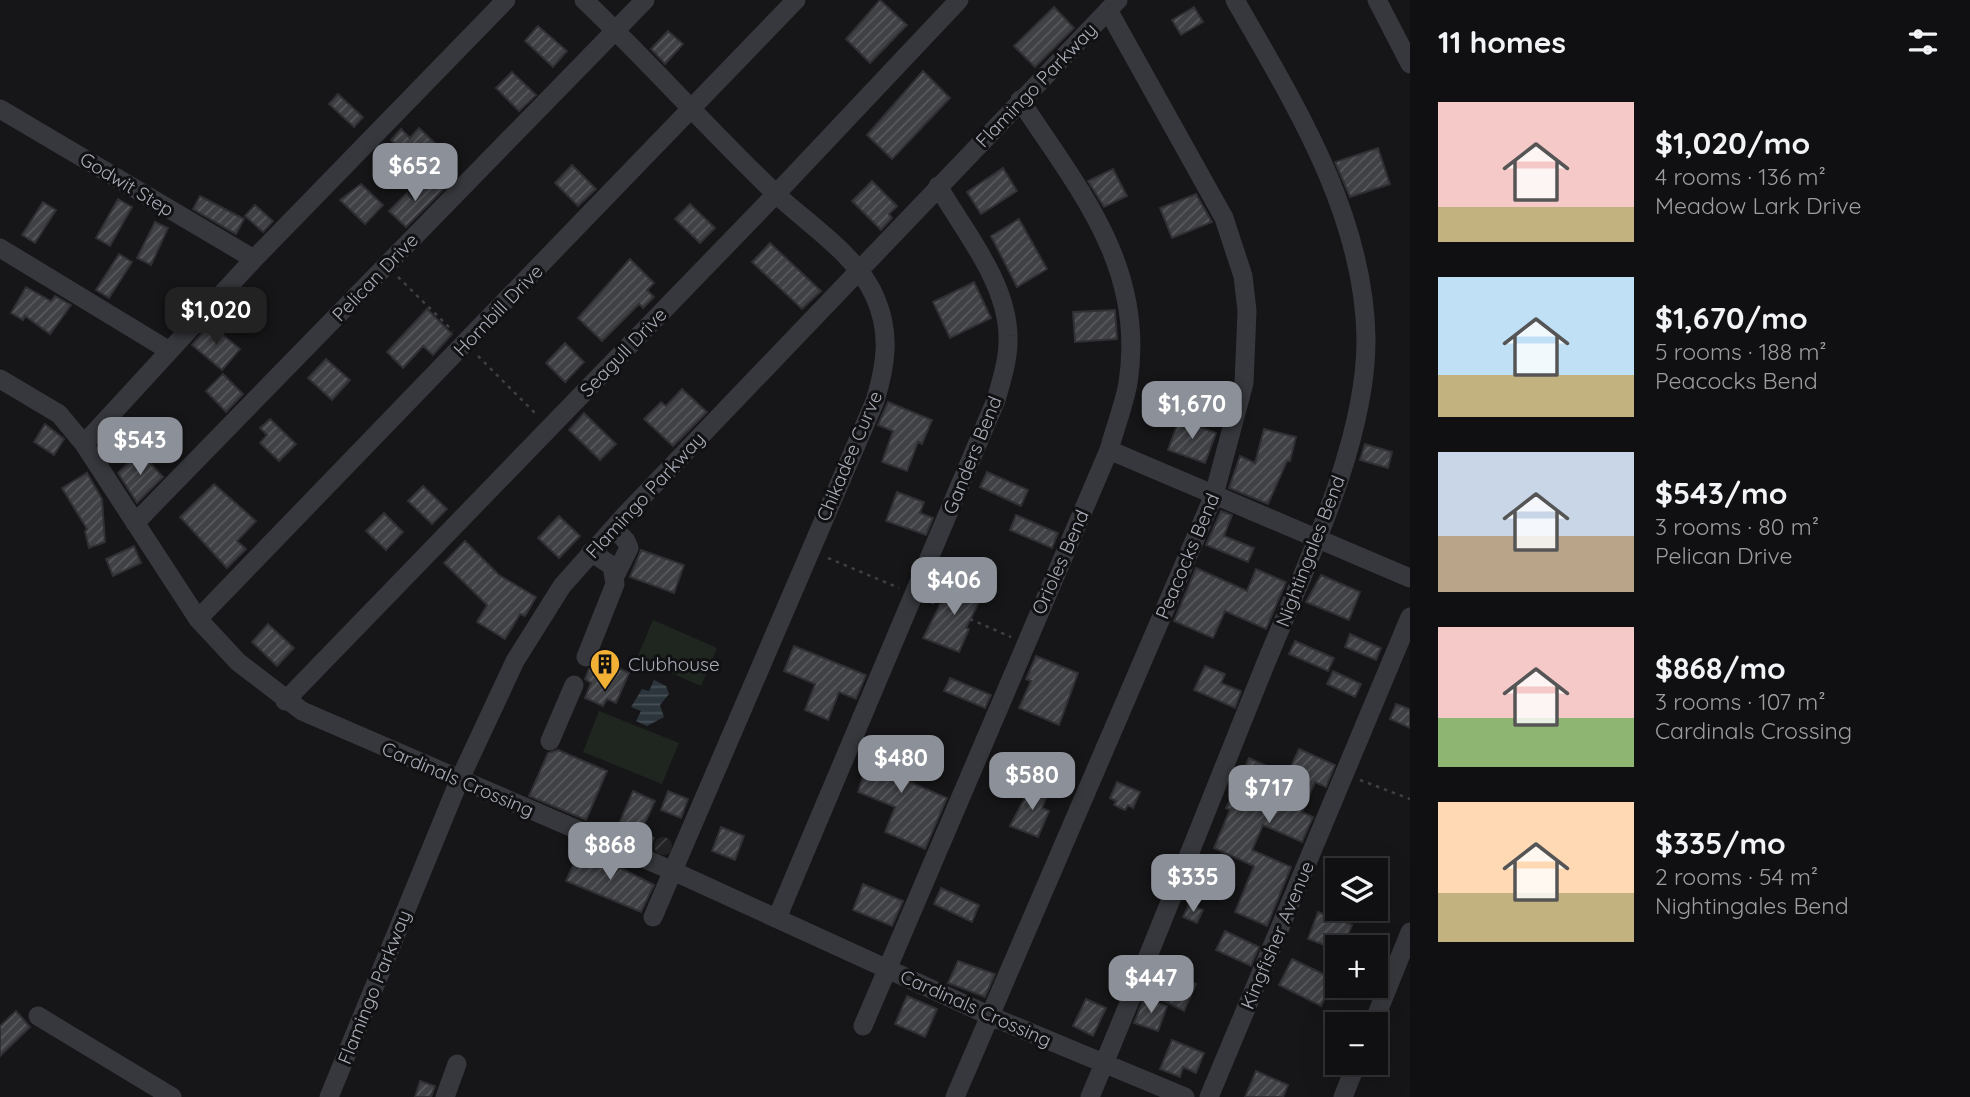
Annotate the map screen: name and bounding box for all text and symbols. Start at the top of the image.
street label: Flamingo Parkway [970,18,1102,152]
text: 11 homes [1438,23,1566,61]
icon: filters [1904,23,1942,61]
text: $1,020/mo [1655,124,1810,162]
icon: home [1494,130,1578,214]
pin: $652 [374,144,456,203]
street label: Godwit Step [76,147,178,221]
text: $652 [389,151,441,180]
text: 4 rooms · 136 m² [1655,162,1826,191]
text: Meadow Lark Drive [1655,191,1861,220]
street label: Pelican Drive [327,228,423,326]
street label: Hornbill Drive [448,259,548,361]
pin: $1,020 [159,288,273,347]
text: $1,020 [181,295,251,324]
text: $1,670/mo [1655,299,1808,337]
street label: Seagull Drive [574,302,672,402]
icon: home [1494,305,1578,389]
text: 5 rooms · 188 m² [1655,337,1827,366]
text: Peacocks Bend [1655,366,1818,395]
pin: $1,670 [1135,382,1249,441]
street label: Chikadee Curve [811,387,887,525]
text: $1,670 [1158,389,1226,418]
street label: Ganders Bend [937,392,1007,518]
pin: $543 [99,418,181,477]
text: $543 [114,425,166,454]
street label: Flamingo Parkway [580,427,710,563]
street label: Nightingales Bend [1270,472,1350,630]
text: $543/mo [1655,474,1787,512]
icon: home [1494,480,1578,564]
street label: Peacocks Bend [1150,489,1224,623]
street label: Orioles Bend [1026,506,1094,618]
text: 3 rooms · 80 m² [1655,512,1819,541]
text: Pelican Drive [1655,541,1792,570]
pin: $406 [913,558,995,617]
text: $406 [927,565,981,594]
building icon: Clubhouse [588,647,622,691]
text: $868/mo [1655,649,1786,687]
place label: Clubhouse [628,652,720,676]
icon: home [1494,655,1578,739]
text: 3 rooms · 107 m² [1655,687,1826,716]
text: Cardinals Crossing [1655,716,1852,745]
street label: Cardinals Crossing [378,736,538,822]
pin: $480 [860,736,942,795]
text: $480 [874,743,928,772]
pin: $580 [991,752,1073,812]
text: $580 [1005,760,1059,789]
pin: $717 [1228,766,1310,825]
text: $717 [1245,773,1293,802]
pin: $868 [569,822,651,882]
text: $335/mo [1655,824,1786,862]
text: $868 [584,830,636,859]
icon: home [1494,830,1578,914]
pin: $335 [1152,855,1234,914]
street label: Kingfisher Avenue [1235,857,1319,1013]
map controls [1325,858,1388,1075]
button: layers [1325,858,1388,921]
text: $335 [1167,862,1219,891]
text: 2 rooms · 54 m² [1655,862,1818,891]
text: Nightingales Bend [1655,891,1849,920]
street label: Flamingo Parkway [332,906,416,1068]
button: + [1325,935,1388,998]
pin: $447 [1110,956,1192,1015]
text: $447 [1125,963,1177,992]
street label: Cardinals Crossing [897,964,1055,1052]
button: − [1325,1012,1388,1075]

